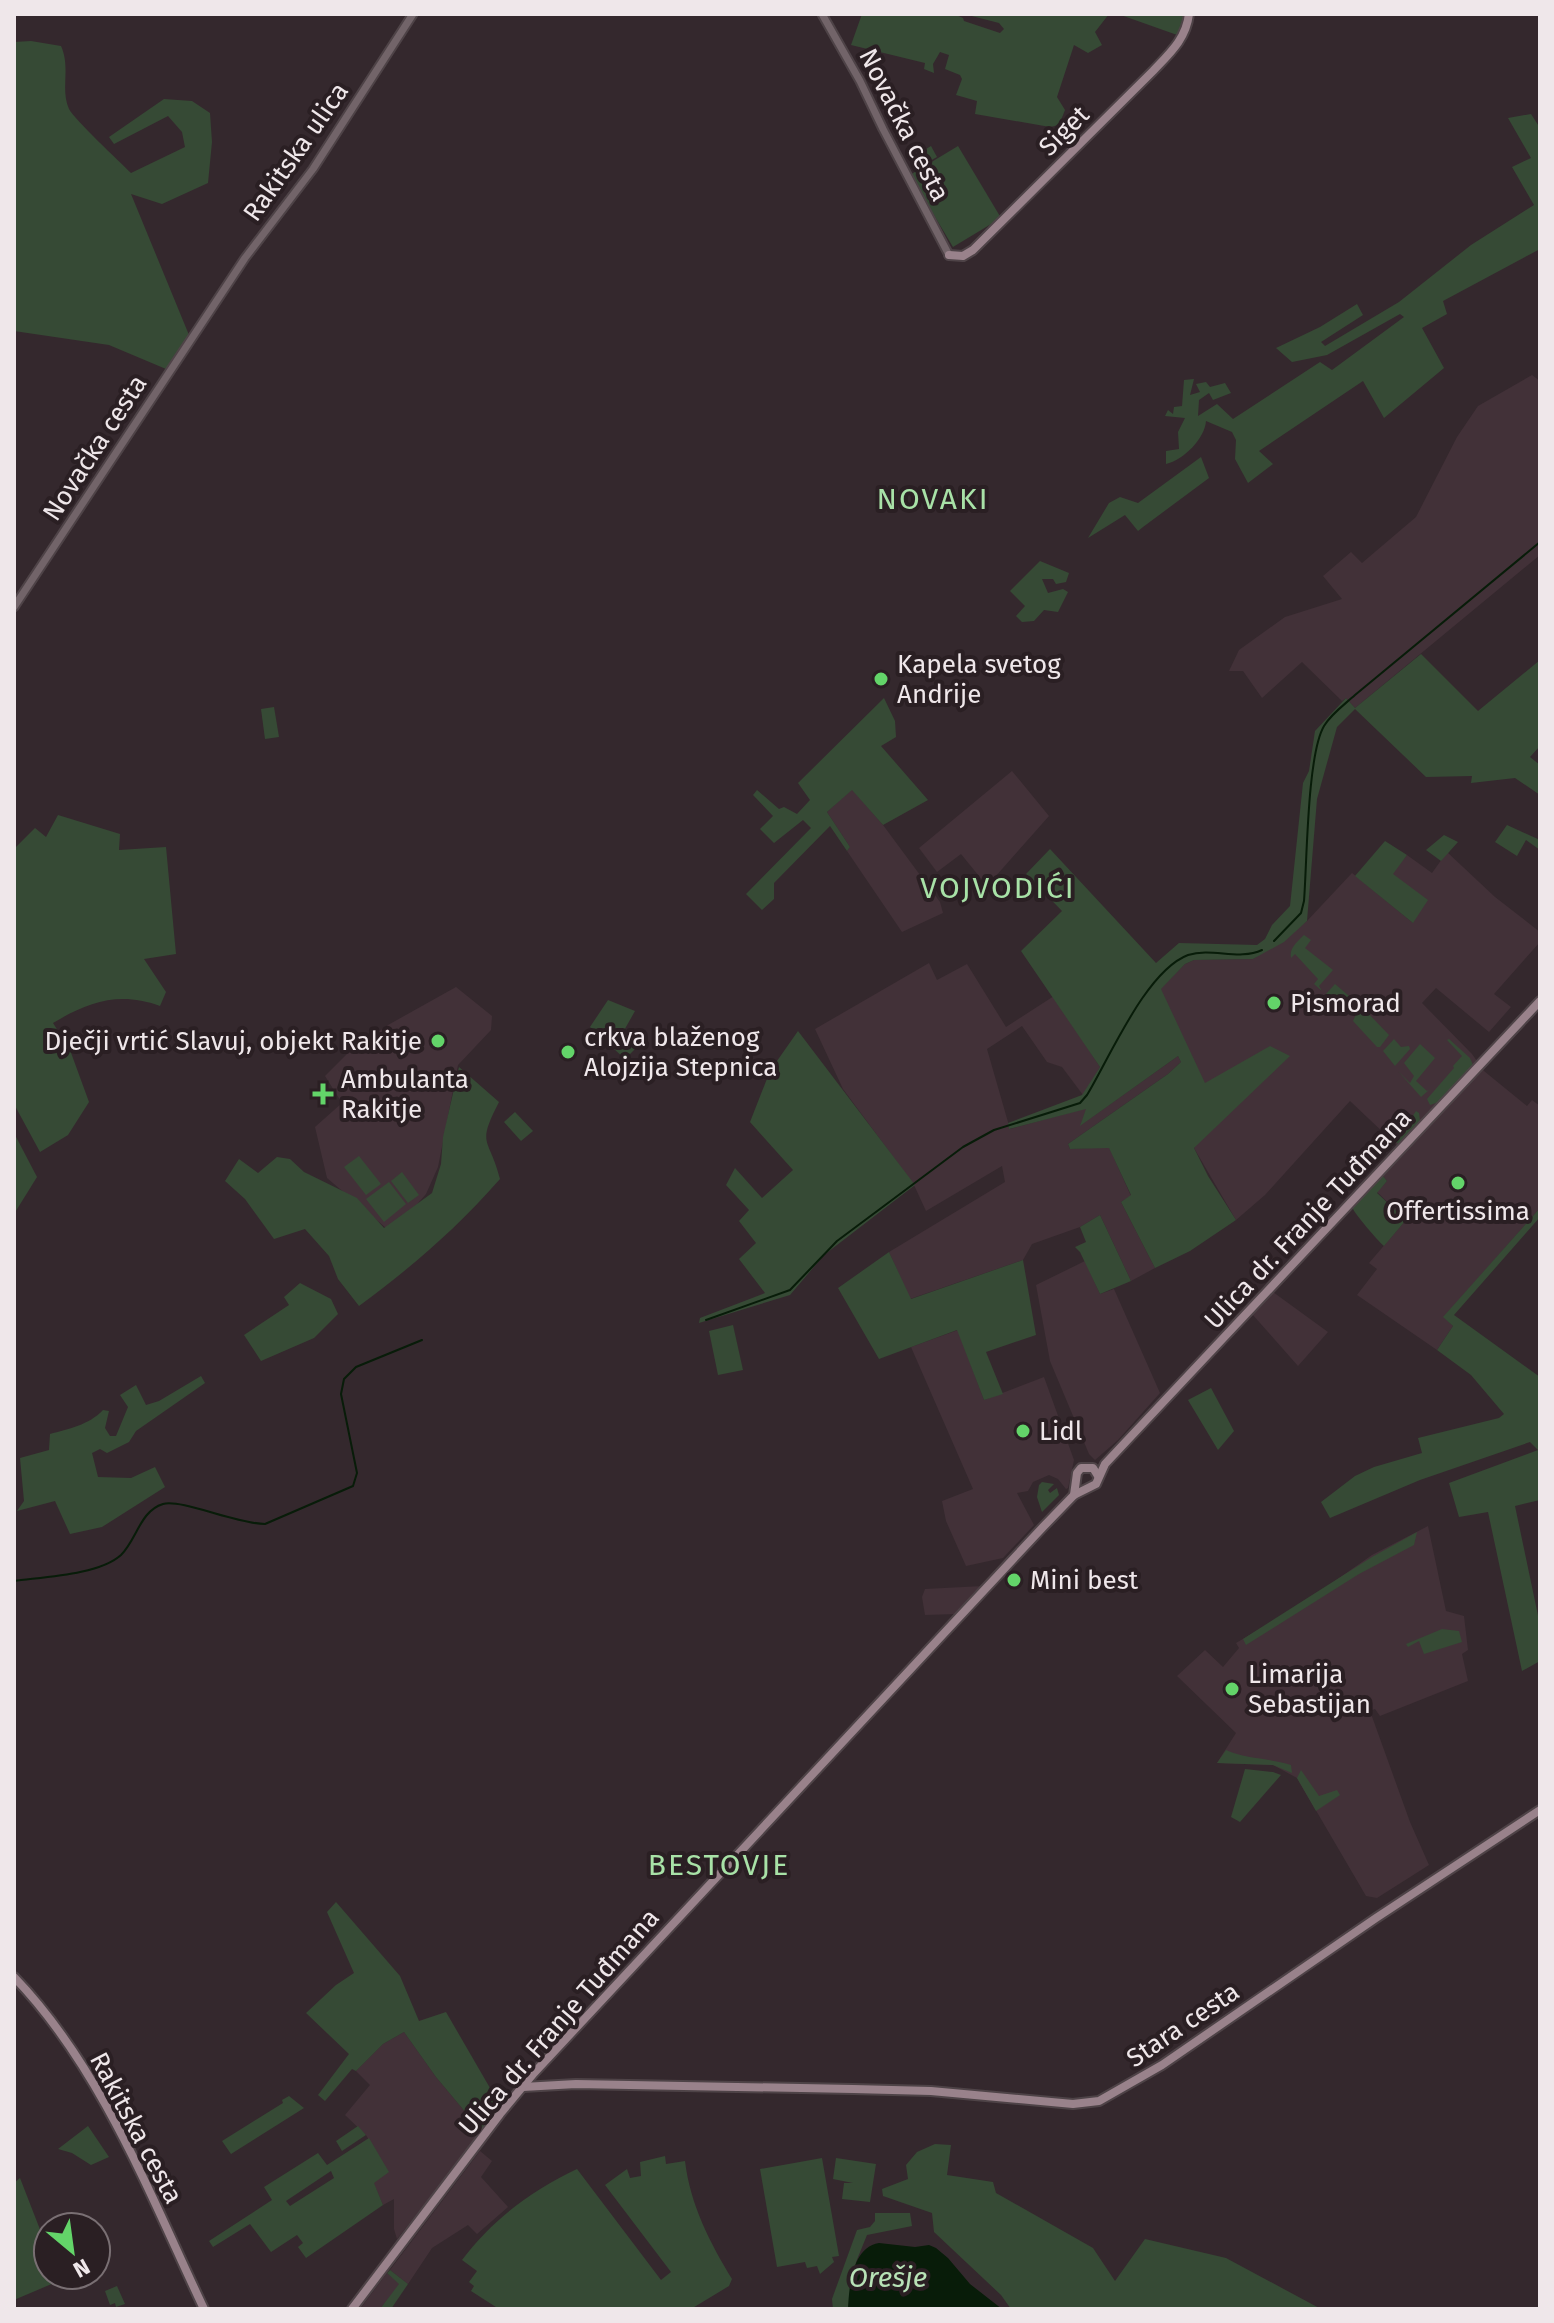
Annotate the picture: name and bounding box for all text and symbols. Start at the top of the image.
street label: Novačka cesta [852,43,956,207]
street label: Rakitska ulica [237,77,355,227]
street label: Siget [1032,99,1096,163]
street label: Novačka cesta [36,369,154,527]
district label: NOVAKI [876,481,990,517]
place label: Kapela svetog Andrije [897,649,1061,710]
marker: Kapela svetog Andrije [872,670,890,688]
district label: VOJVODIĆI [920,870,1076,906]
place label: Pismorad [1290,988,1401,1019]
marker: Pismorad [1265,994,1283,1012]
place label: crkva blaženog Alojzija Stepnica [584,1022,778,1083]
place label: Dječji vrtić Slavuj, objekt Rakitje [45,1026,422,1057]
marker: Dječji vrtić Slavuj, objekt Rakitje [429,1032,447,1050]
marker: crkva blaženog Alojzija Stepnica [559,1043,577,1061]
place label: Ambulanta Rakitje [341,1064,469,1125]
marker: Ambulanta Rakitje [312,1083,334,1105]
street label: Ulica dr. Franje Tuđmana [1198,1102,1418,1336]
marker: Offertissima [1449,1174,1467,1192]
place label: Offertissima [1386,1196,1530,1227]
place label: Lidl [1039,1416,1083,1447]
marker: Lidl [1014,1422,1032,1440]
place label: Mini best [1030,1565,1139,1596]
marker: Mini best [1005,1571,1023,1589]
place label: Limarija Sebastijan [1248,1659,1371,1720]
marker: Limarija Sebastijan [1223,1680,1241,1698]
district label: BESTOVJE [648,1847,790,1883]
street label: Ulica dr. Franje Tuđmana [452,1902,666,2142]
street label: Stara cesta [1121,1976,1245,2074]
street label: Rakitska cesta [83,2047,189,2209]
north arrow [32,2211,112,2291]
text: N [69,2253,94,2283]
water label: Orešje [849,2261,927,2294]

